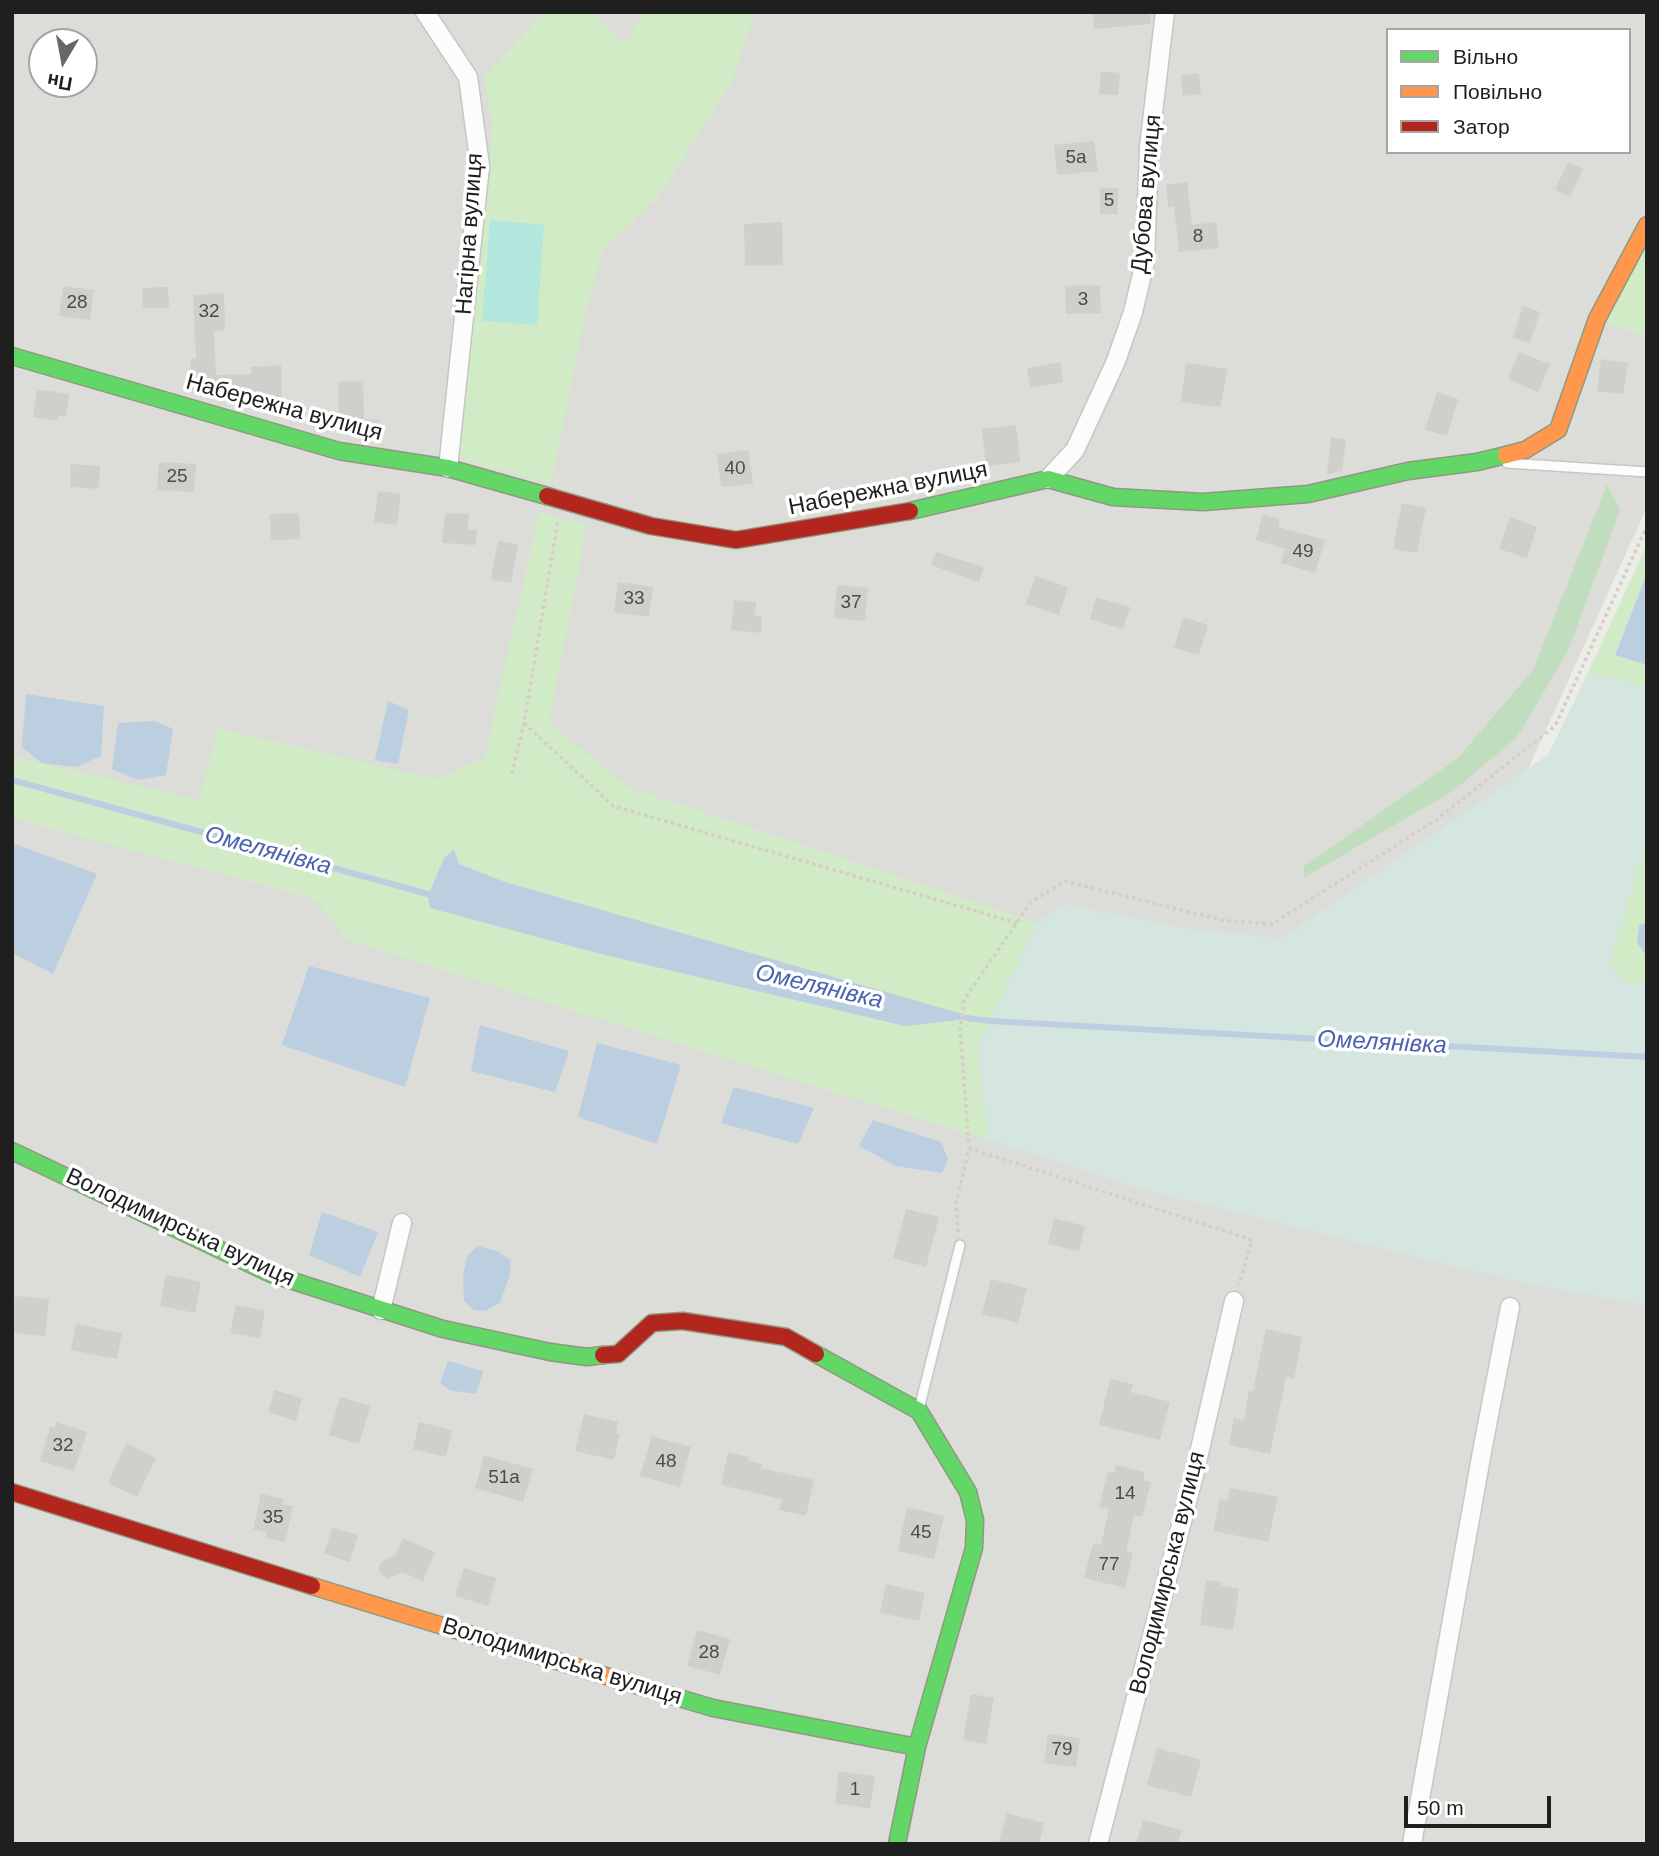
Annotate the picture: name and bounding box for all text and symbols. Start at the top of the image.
north arrow [28,28,98,98]
legend [1386,28,1631,154]
text: Вільно [1453,45,1518,68]
text: Пн [45,70,74,95]
text: Повільно [1453,80,1542,103]
street label: Дубова вулиця [1126,113,1168,275]
text: Затор [1453,115,1510,138]
house number: 5а [1065,147,1087,169]
street label: Нагірна вулиця [451,152,489,316]
house number: 5 [1104,190,1114,212]
house number: 8 [1193,226,1203,248]
house number: 3 [1078,289,1088,311]
house number: 28 [66,292,88,314]
house number: 32 [198,301,220,323]
street label: Набережна вулиця [183,368,385,448]
street label: Набережна вулиця [786,456,990,522]
house number: 40 [724,458,746,480]
house number: 25 [166,466,188,488]
house number: 49 [1292,541,1314,563]
house number: 33 [623,588,645,610]
house number: 37 [840,592,862,614]
water label: Омелянівка [202,820,334,882]
water label: Омелянівка [753,958,885,1016]
water label: Омелянівка [1316,1025,1448,1061]
street label: Володимирська вулиця [61,1163,299,1293]
house number: 32 [52,1435,74,1457]
street label: Володимирська вулиця [1124,1449,1212,1697]
house number: 48 [655,1451,677,1473]
house number: 51а [488,1467,520,1489]
house number: 14 [1114,1483,1136,1505]
house number: 35 [262,1507,284,1529]
house number: 45 [910,1522,932,1544]
house number: 77 [1098,1554,1120,1576]
street label: Володимирська вулиця [439,1612,685,1712]
house number: 28 [698,1642,720,1664]
house number: 79 [1051,1739,1073,1761]
house number: 1 [850,1779,860,1801]
scale bar [1407,1783,1554,1827]
text: 50 m [1417,1796,1464,1819]

